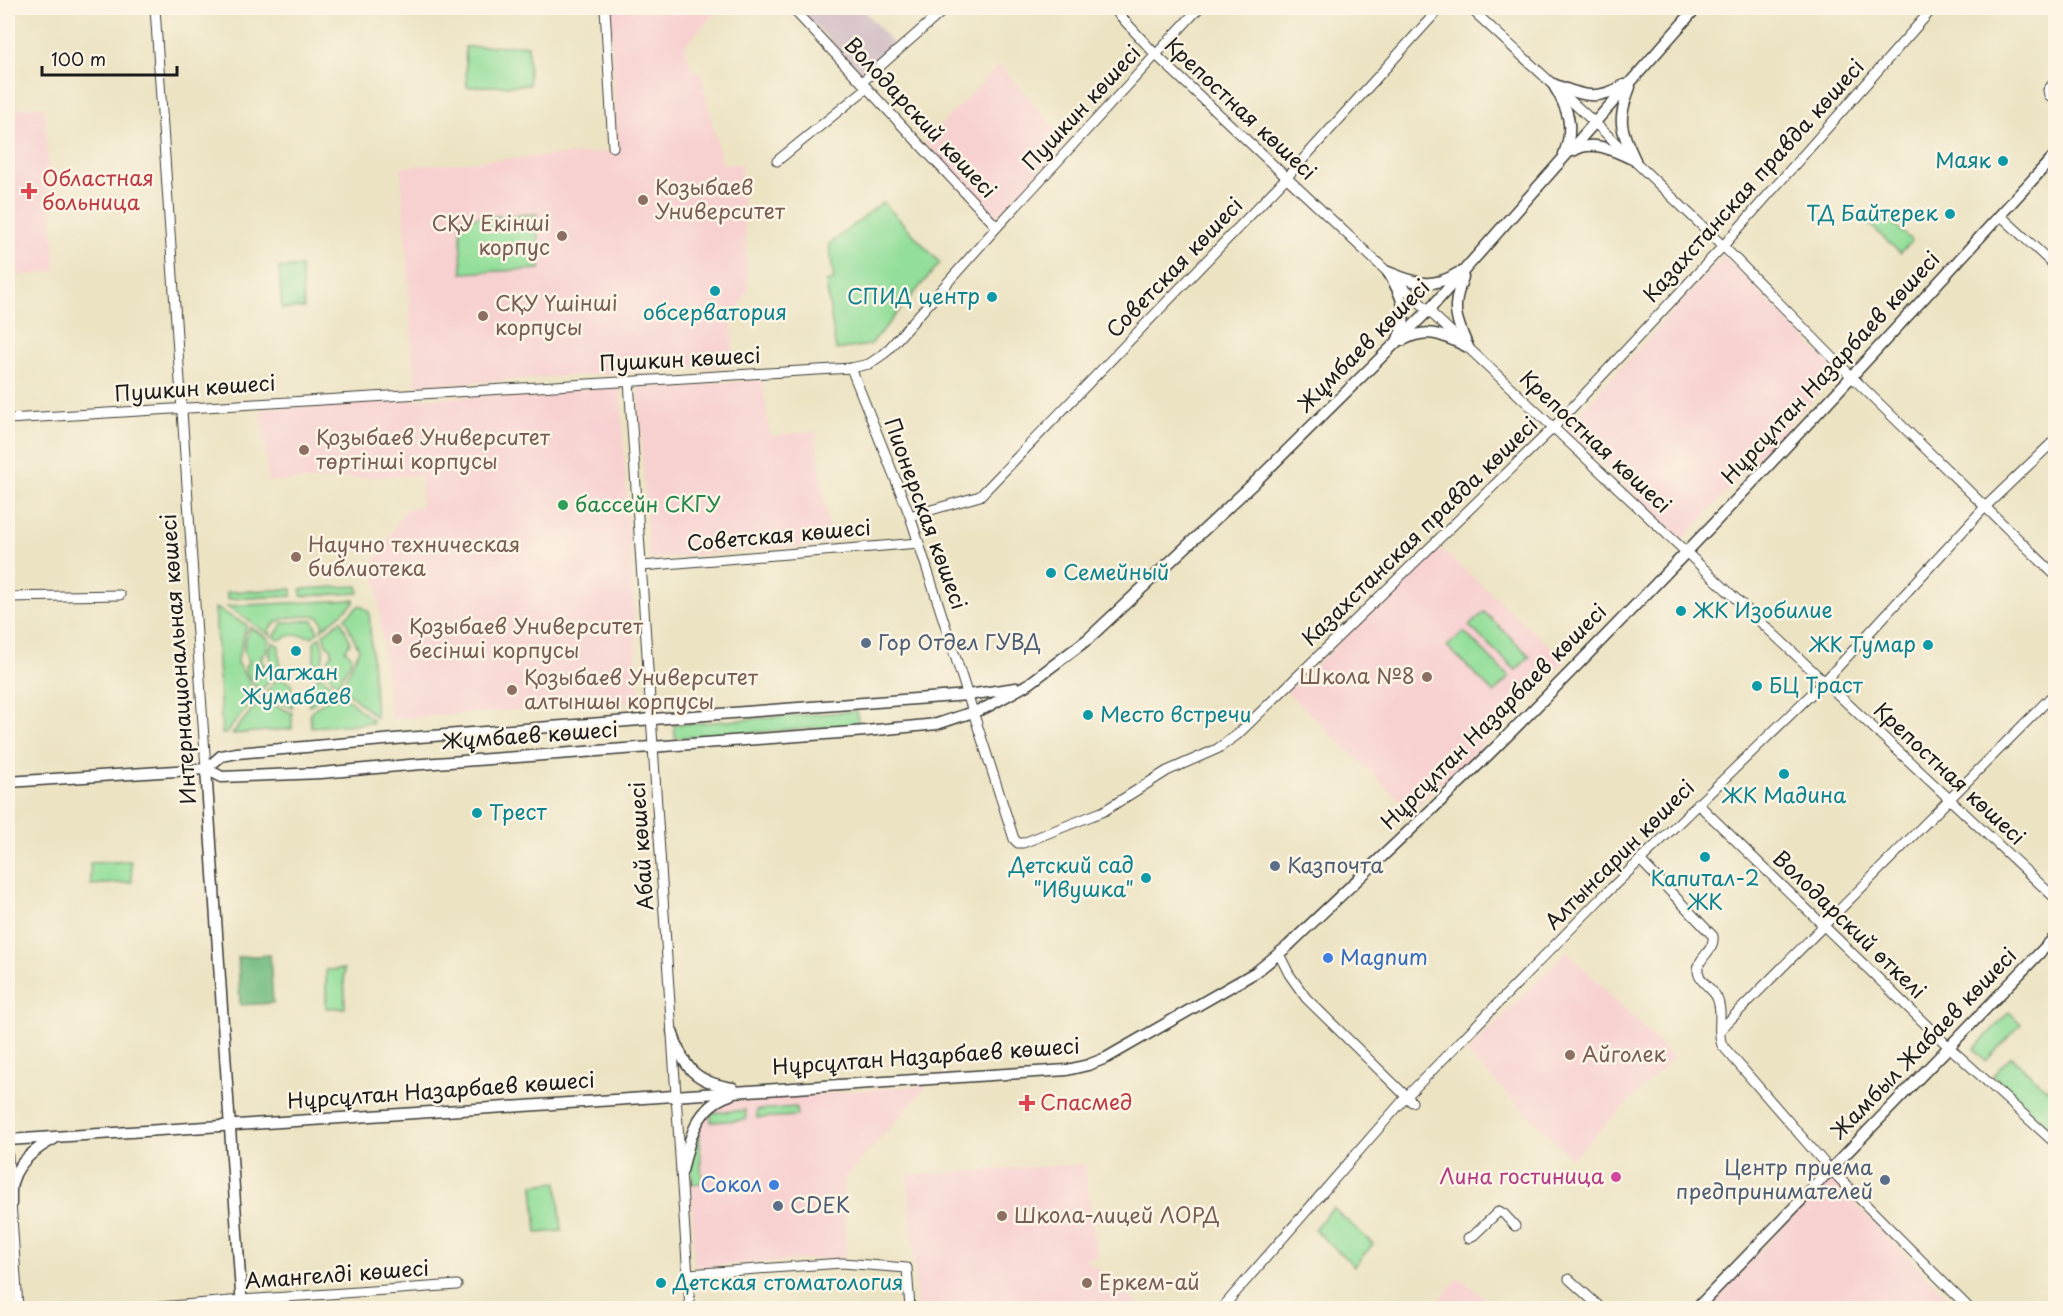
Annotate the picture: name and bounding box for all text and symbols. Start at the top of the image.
street label: Володарский көшесі [838,29,1005,205]
street label: Крепостная көшесі [1158,29,1324,187]
street label: Пушкин көшесі [1014,37,1147,177]
scale bar [42,39,177,77]
text: 100 m [51,45,106,72]
street label: Казахстанская правда көшесі [1634,51,1871,309]
place label: Маяк [1935,143,1992,175]
marker: Маяк [1996,154,2010,168]
place label: Областная больница [42,161,154,217]
place label: Козыбаев Университет [655,170,786,226]
marker: Областная больница [20,182,38,200]
street label: Советская көшесі [1098,189,1249,344]
marker: Козыбаев Университет [636,193,650,207]
place label: ТД Байтерек [1806,196,1939,228]
place label: СҚУ Екінші корпус [432,206,550,262]
marker: ТД Байтерек [1943,207,1957,221]
marker: СҚУ Екінші корпус [555,229,569,243]
street label: Нұрсұлтан Назарбаев көшесі [1713,243,1946,490]
street label: Жұмбаев көшесі [1289,271,1436,418]
place label: СПИД центр [847,279,980,311]
marker: обсерватория [708,284,722,298]
place label: СҚУ Үшінші корпусы [495,286,618,342]
marker: СПИД центр [985,290,999,304]
place label: обсерватория [643,295,787,327]
marker: СҚУ Үшінші корпусы [476,309,490,323]
street label: Пушкин көшесі [598,338,761,378]
street label: Крепостная көшесі [1513,362,1679,520]
street label: Пушкин көшесі [113,365,277,409]
street label: Казахстанская правда көшесі [1293,409,1544,653]
street label: Пионерская көшесі [877,413,976,614]
place label: Қозыбаев Университет төртінші корпусы [316,420,551,476]
marker: Қозыбаев Университет төртінші корпусы [297,443,311,457]
place label: бассейн СКГУ [575,487,721,519]
marker: бассейн СКГУ [556,498,570,512]
street label: Советская көшесі [685,510,872,558]
street label: Интернациональная көшесі [151,513,203,805]
place label: Научно техническая библиотека [308,527,520,583]
marker: Научно техническая библиотека [289,550,303,564]
place label: Семейный [1063,555,1169,587]
marker: Семейный [1044,566,1058,580]
place label: ЖК Изобилие [1693,593,1833,625]
street label: Нұрсұлтан Назарбаев көшесі [1372,595,1613,836]
marker: ЖК Изобилие [1674,604,1688,618]
place label: Қозыбаев Университет бесінші корпусы [409,609,644,665]
place label: Гор Отдел ГУВД [878,625,1041,657]
place label: ЖК Тумар [1809,627,1916,659]
marker: Қозыбаев Университет бесінші корпусы [390,632,404,646]
marker: Гор Отдел ГУВД [859,636,873,650]
marker: ЖК Тумар [1921,638,1935,652]
marker: Магжан Жумабаев [289,644,303,658]
place label: Магжан Жумабаев [241,655,351,711]
place label: Школа №8 [1299,659,1415,691]
place label: Қозыбаев Университет алтыншы корпусы [524,660,759,716]
place label: БЦ Траст [1769,668,1864,700]
marker: Школа №8 [1420,670,1434,684]
marker: БЦ Траст [1750,679,1764,693]
marker: Қозыбаев Университет алтыншы корпусы [505,683,519,697]
street label: Крепостная көшесі [1867,694,2033,852]
place label: Место встречи [1100,697,1251,729]
marker: Место встречи [1081,708,1095,722]
street label: Жұмбаев көшесі [441,712,619,756]
marker: ЖК Мадина [1777,767,1791,781]
street label: Алтынсарин көшесі [1536,771,1701,936]
place label: ЖК Мадина [1722,778,1847,810]
street label: Абай көшесі [620,781,660,912]
place label: Трест [489,795,547,827]
marker: Трест [470,806,484,820]
street label: Володарский өткелі [1766,842,1934,1005]
place label: Детский сад "Ивушка" [1008,848,1134,904]
place label: Казпочта [1287,848,1384,880]
marker: Капитал-2 ЖК [1698,850,1712,864]
marker: Казпочта [1268,859,1282,873]
place label: Капитал-2 ЖК [1650,861,1760,917]
marker: Детский сад "Ивушка" [1139,871,1153,885]
street label: Жамбыл Жабаев көшесі [1822,939,2023,1146]
place label: Magnum [1340,940,1428,972]
marker: Magnum [1321,951,1335,965]
street label: Нұрсұлтан Назарбаев көшесі [771,1028,1081,1082]
place label: Айголек [1582,1037,1667,1069]
marker: Айголек [1563,1048,1577,1062]
street label: Нұрсұлтан Назарбаев көшесі [286,1062,596,1116]
place label: Спасмед [1040,1085,1132,1117]
marker: Спасмед [1018,1094,1036,1112]
place label: Центр приема предпринимателей [1676,1150,1873,1206]
place label: Лина гостиница [1439,1159,1605,1191]
place label: Сокол [700,1167,762,1199]
marker: Лина гостиница [1609,1170,1623,1184]
marker: Центр приема предпринимателей [1878,1173,1892,1187]
marker: Сокол [767,1178,781,1192]
place label: CDEK [790,1188,850,1220]
place label: Школа-лицей ЛОРД [1014,1198,1220,1230]
marker: CDEK [771,1199,785,1213]
marker: Школа-лицей ЛОРД [995,1209,1009,1223]
street label: Амангелді көшесі [244,1251,430,1295]
place label: Детская стоматология [672,1265,904,1297]
place label: Еркем-ай [1099,1265,1200,1297]
marker: Детская стоматология [654,1276,668,1290]
marker: Еркем-ай [1080,1276,1094,1290]

